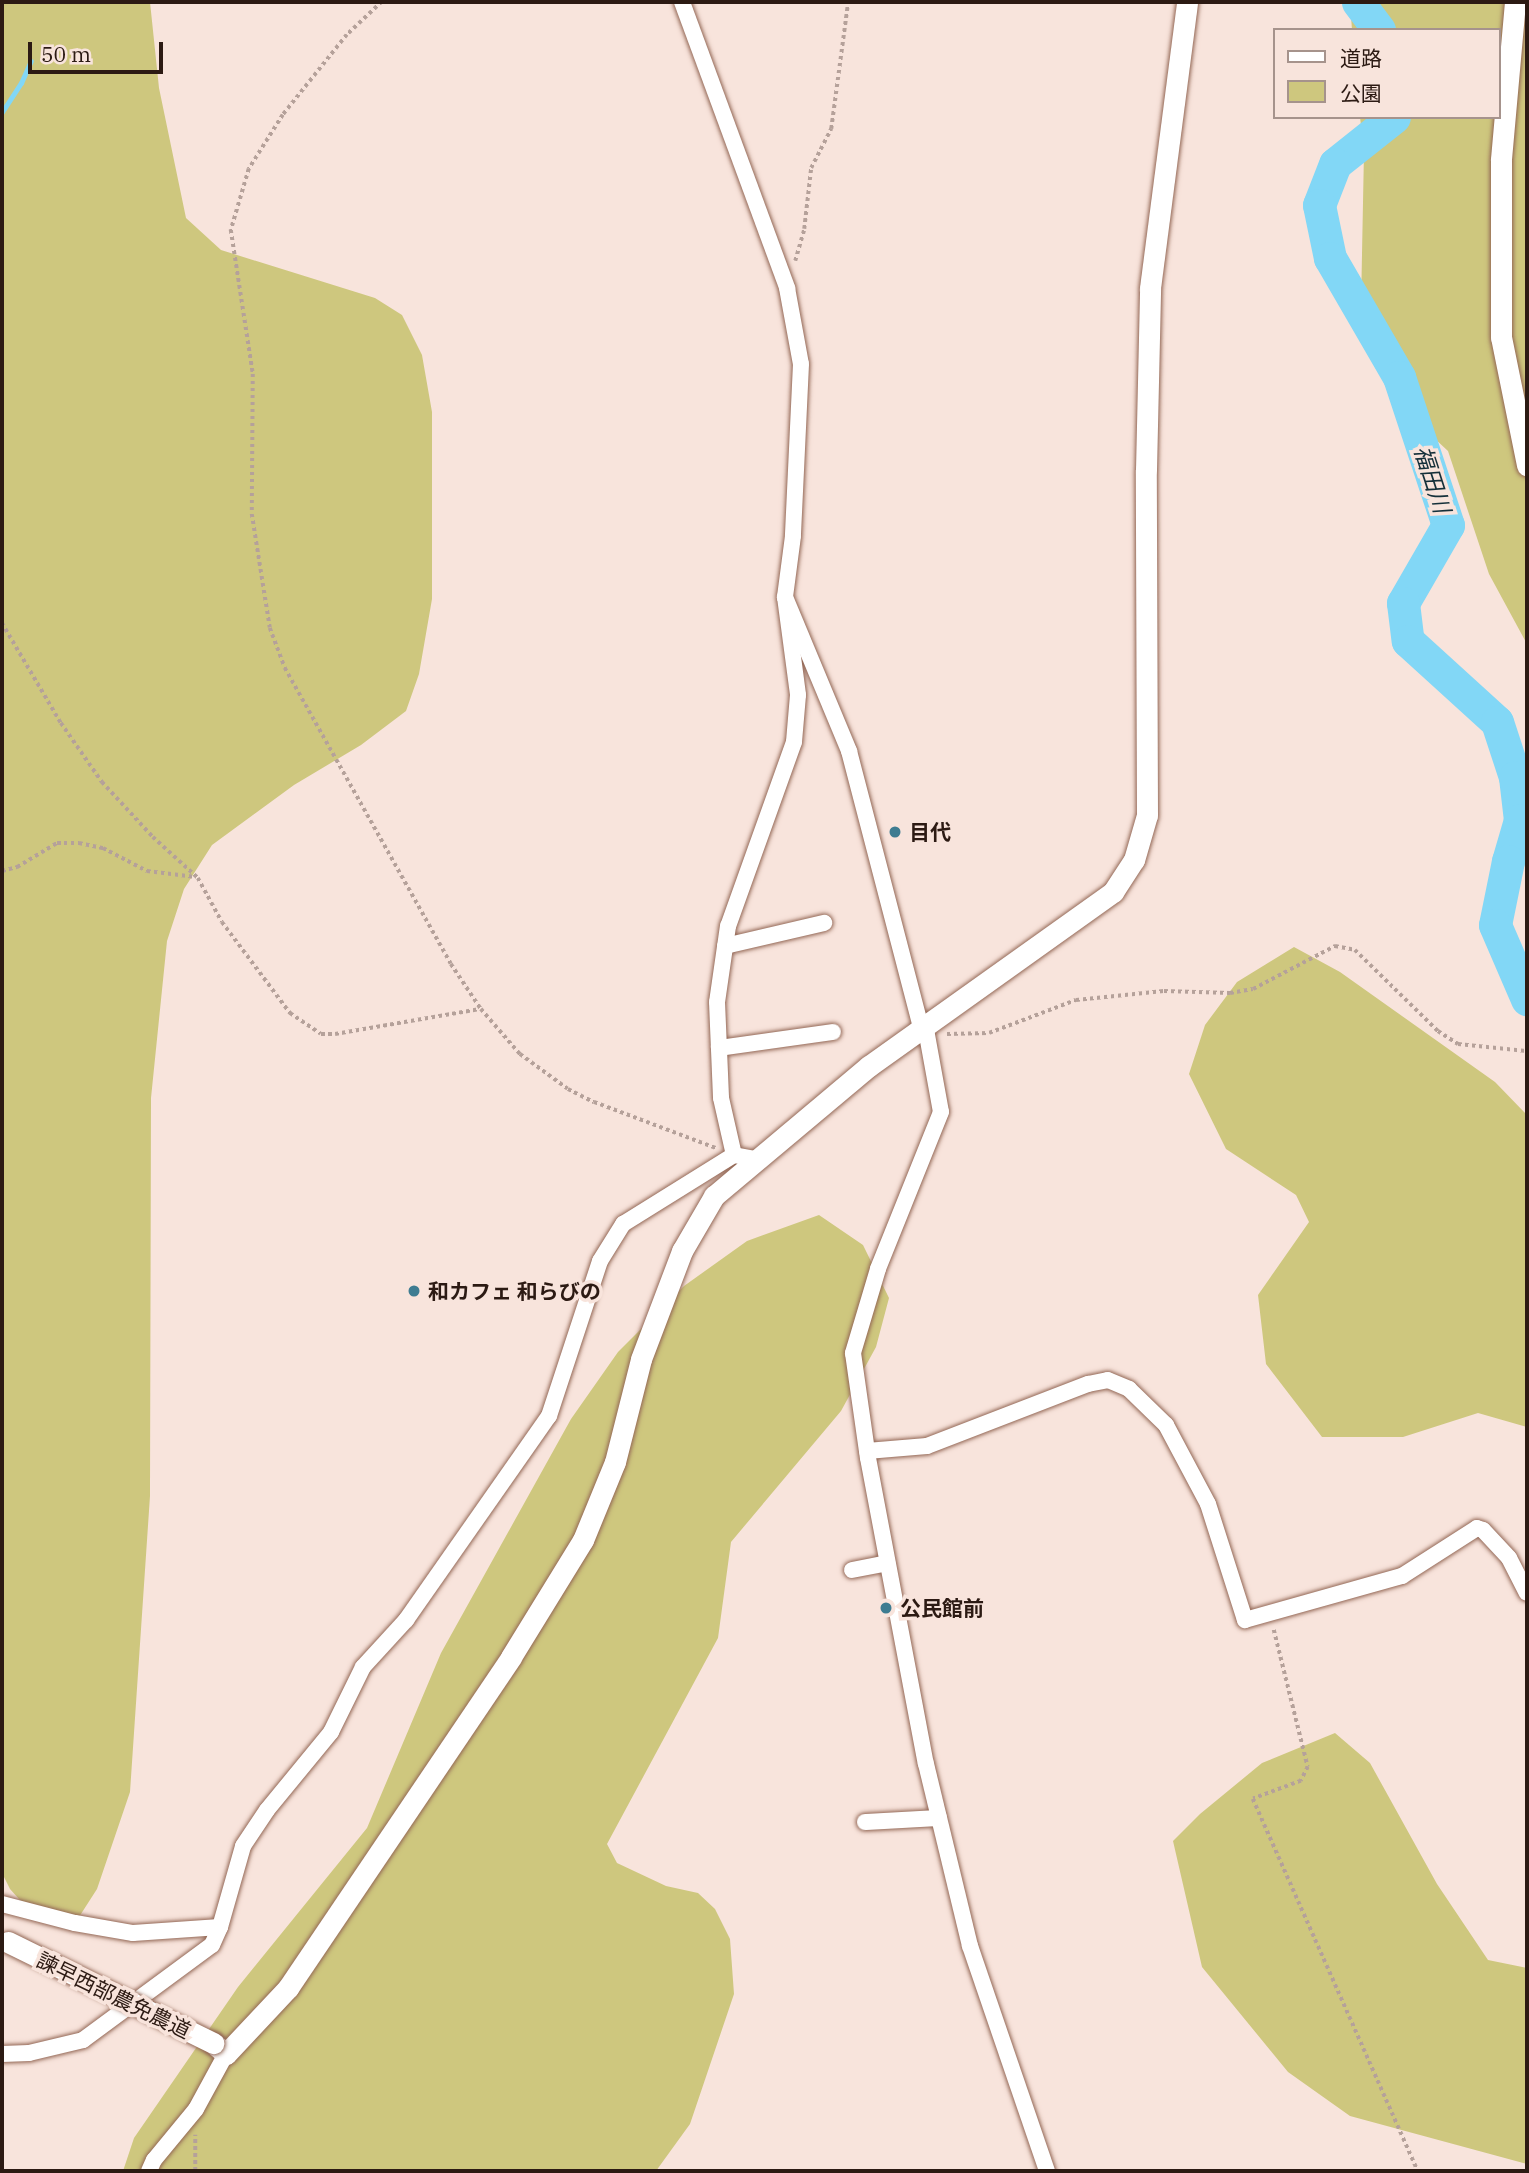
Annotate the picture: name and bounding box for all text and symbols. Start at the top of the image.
scale bar [32,28,166,72]
legend [1274,28,1501,119]
text: 50 m [41,40,91,68]
text: 道路 [1340,44,1382,72]
text: 公園 [1340,79,1382,107]
water label: 福田川 [1409,442,1457,516]
place label: 目代 [909,819,951,845]
marker: 目代 [887,824,903,840]
place label: 和カフェ 和らびの [428,1278,601,1304]
marker: 和カフェ 和らびの [406,1283,422,1299]
place label: 公民館前 [900,1595,984,1621]
marker: 公民館前 [878,1600,894,1616]
street label: 諫早西部農免農道 [33,1947,195,2043]

